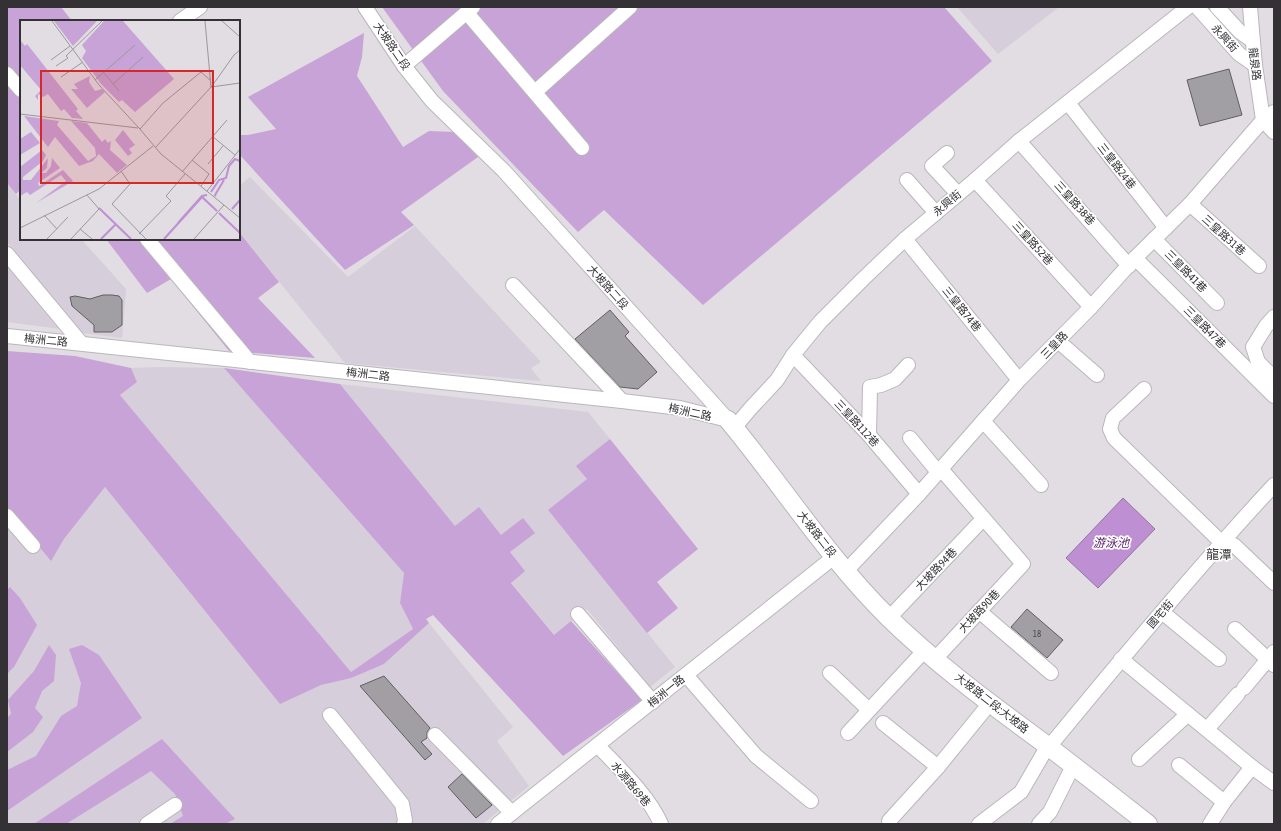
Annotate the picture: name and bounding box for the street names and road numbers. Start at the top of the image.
street label: 大坡路二段 [372,20,412,72]
street label: 永興街 [1210,22,1240,54]
street label: 龍泉路 [1247,47,1263,81]
street label: 三皇路24巷 [1096,141,1138,191]
street label: 三皇路38巷 [1052,179,1098,227]
street label: 永興街 [931,188,963,218]
street label: 三皇路31巷 [1200,212,1248,258]
street label: 三皇路52巷 [1010,219,1056,267]
street label: 三皇路41巷 [1163,248,1209,294]
street label: 大坡路二段 [585,263,631,311]
street label: 三皇路74巷 [940,284,984,334]
street label: 三皇路47巷 [1182,304,1228,350]
street label: 三皇路 [1038,329,1070,361]
street label: 梅洲二路 [24,332,68,348]
street label: 梅洲二路 [345,366,391,382]
street label: 三皇路112巷 [832,397,882,449]
street label: 梅洲二路 [667,402,713,422]
street label: 大坡路二段 [795,509,839,559]
street label: 大坡路94巷 [913,545,959,593]
street label: 大坡路90巷 [956,587,1002,635]
street label: 國宅街 [1145,598,1175,630]
street label: 大坡路二段;大坡路 [953,671,1031,735]
street label: 梅洲一路 [645,672,687,710]
street label: 水源路69巷 [609,759,653,809]

